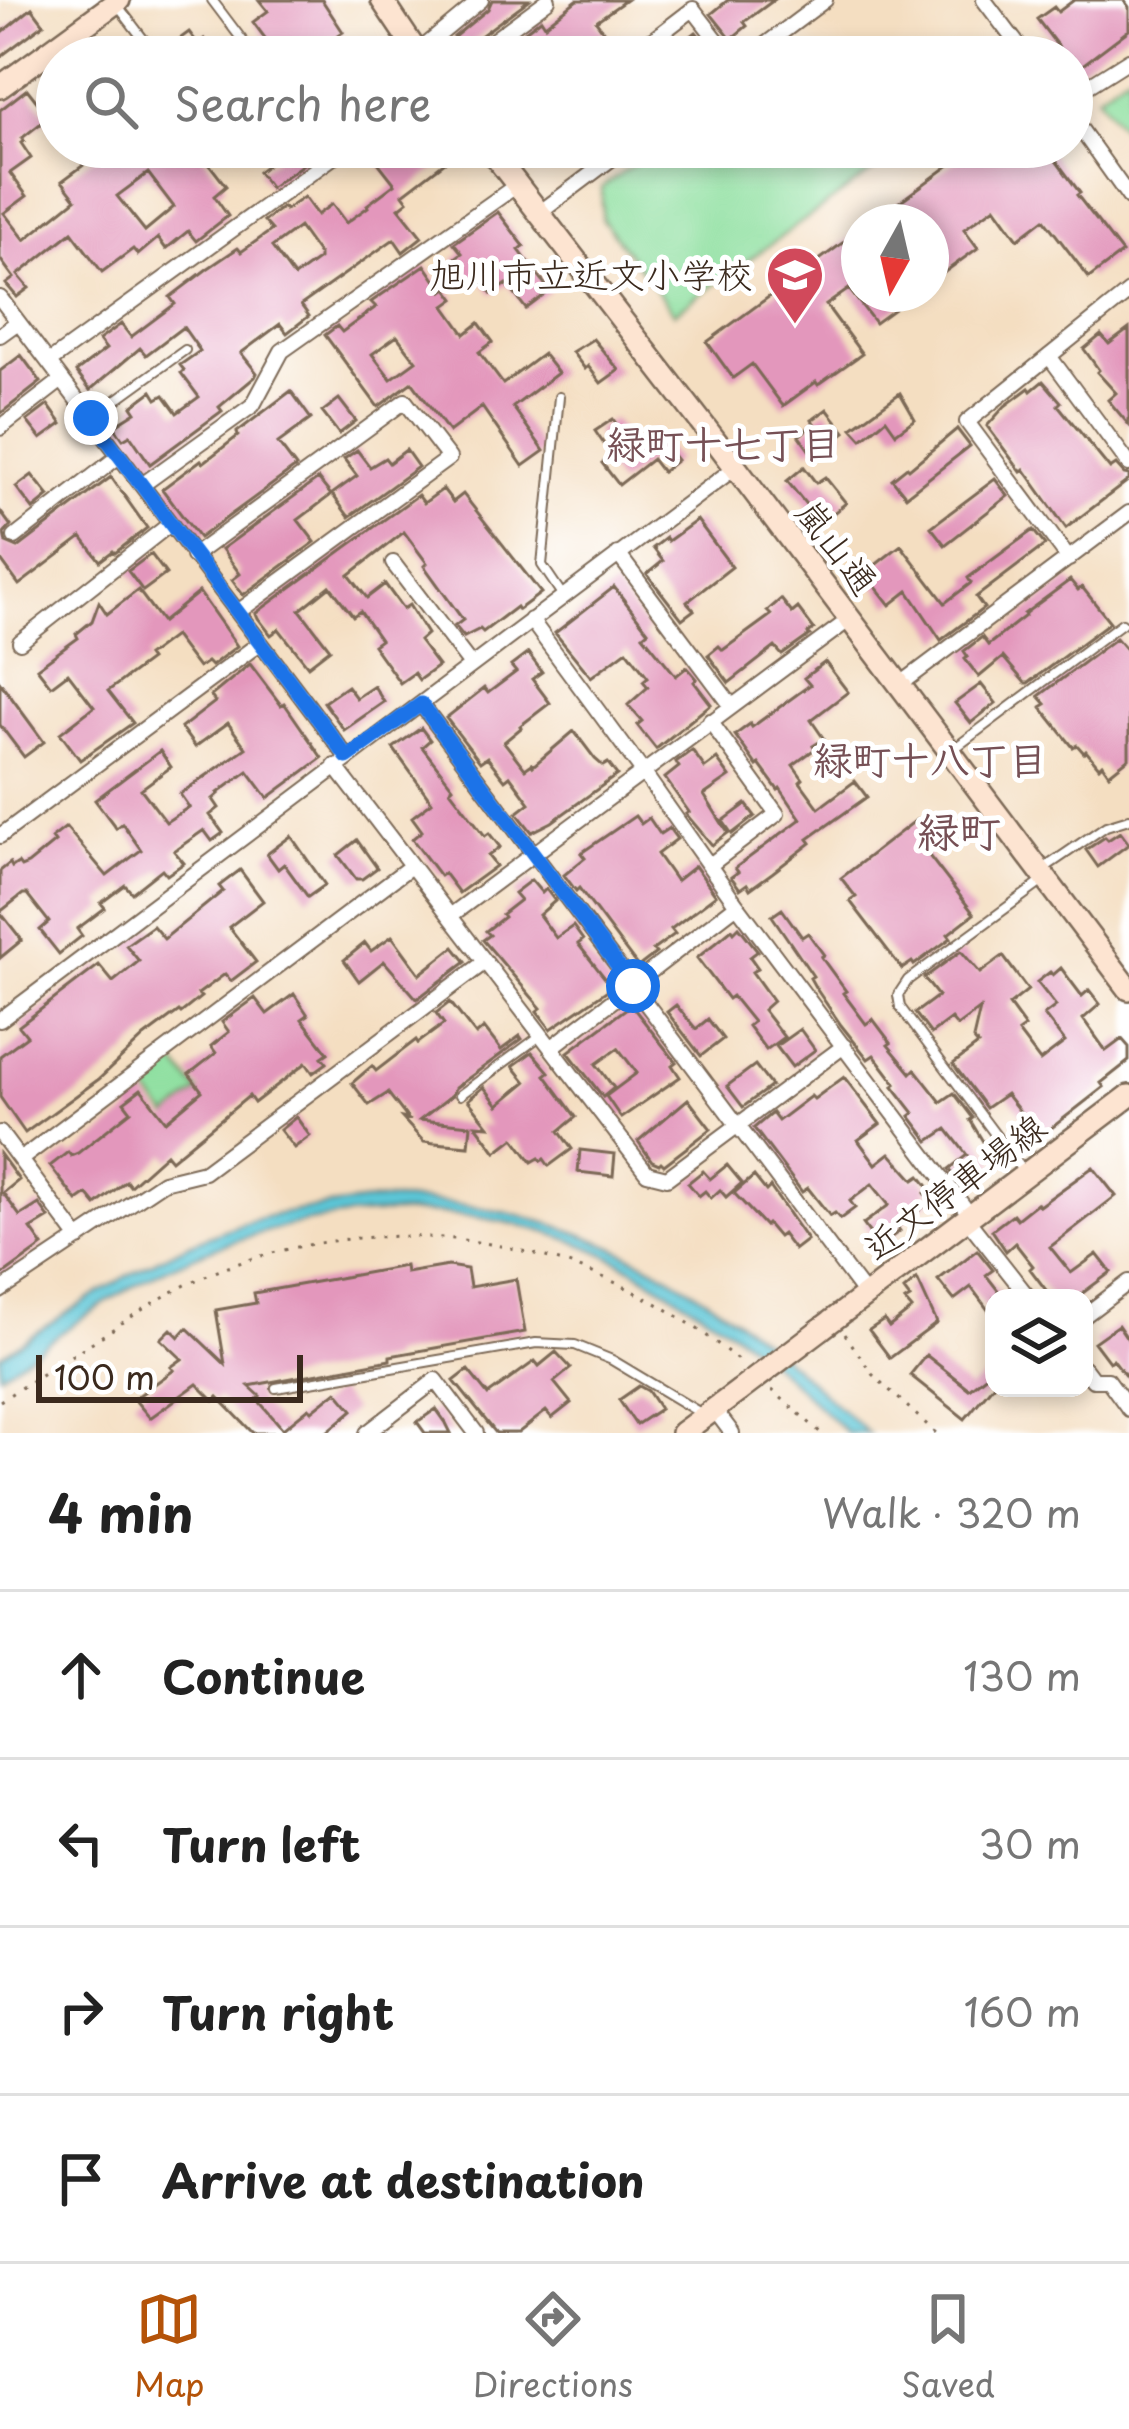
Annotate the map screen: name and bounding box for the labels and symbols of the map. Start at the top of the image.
north arrow [841,204,949,312]
school or university icon: 旭川市立近文小学校 [764,244,826,326]
place label: 旭川市立近文小学校 [429,246,753,300]
route end [64,391,118,445]
district label: 緑町十七丁目 [606,412,840,471]
street label: 嵐山通 [785,486,893,605]
district label: 緑町十八丁目 [813,728,1047,787]
district label: 緑町 [917,798,1001,861]
route start [606,959,660,1013]
street label: 近文停車場線 [851,1099,1056,1272]
scale bar [36,1349,303,1402]

